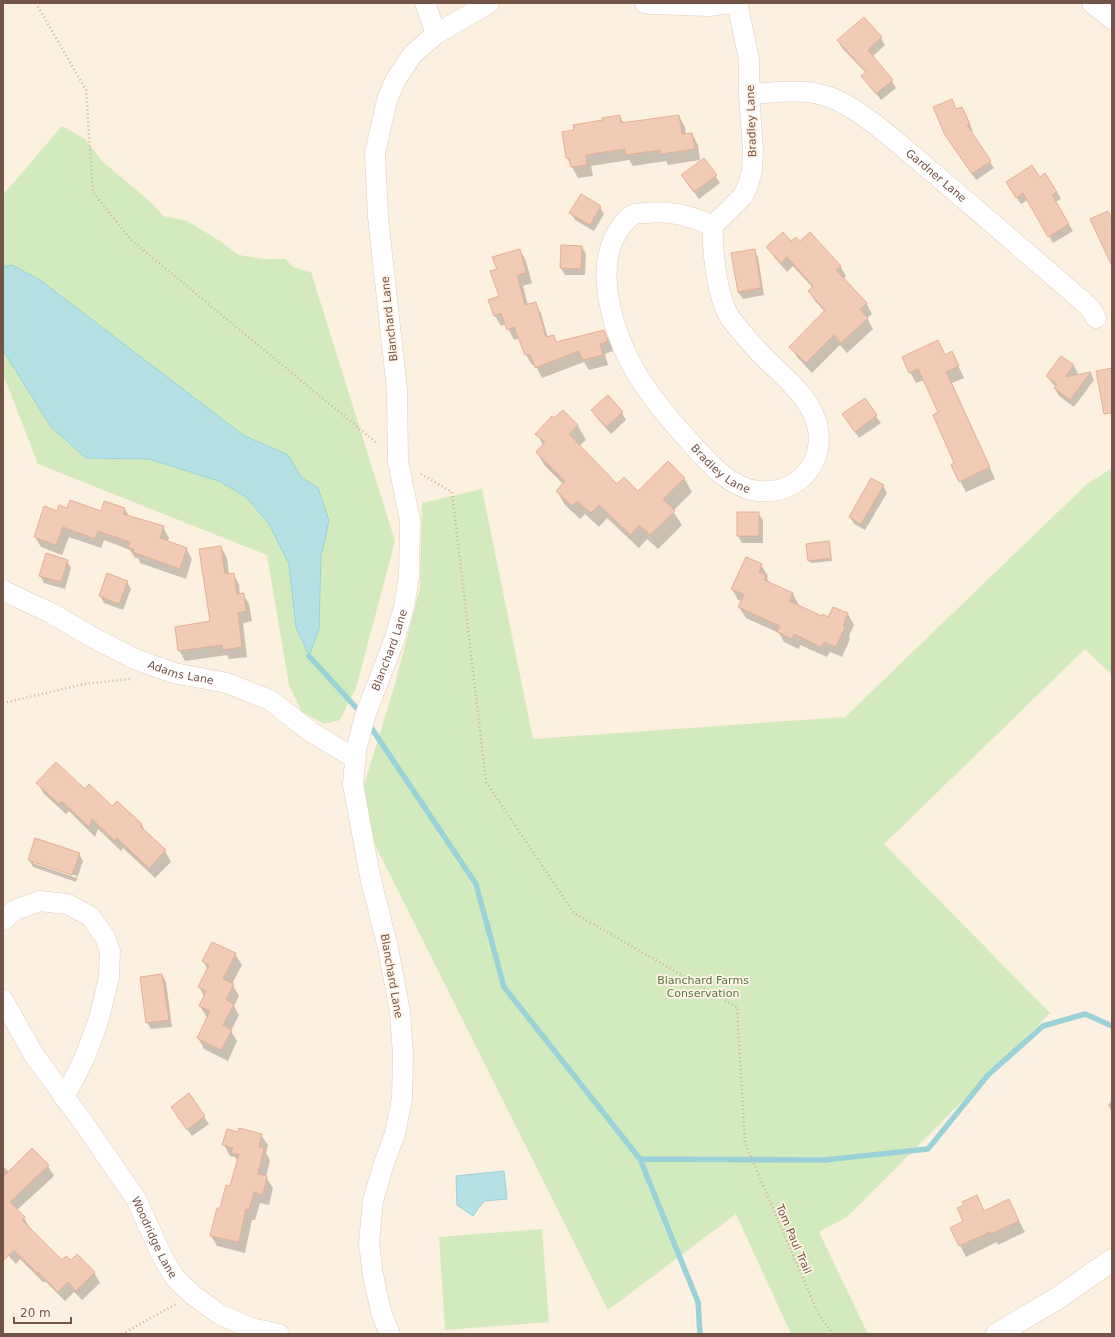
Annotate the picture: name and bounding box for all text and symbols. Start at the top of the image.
street label: Bradley Lane [744,84,759,157]
street label: Gardner Lane [903,147,969,205]
street label: Blanchard Lane [379,276,400,362]
street label: Bradley Lane [688,442,752,496]
street label: Blanchard Lane [369,608,410,693]
street label: Adams Lane [146,658,215,687]
street label: Blanchard Lane [378,933,405,1020]
park label: Blanchard Farms Conservation [657,974,749,1000]
street label: Woodridge Lane [129,1194,180,1281]
street label: Tom Paul Trail [773,1201,814,1276]
scale bar [14,1299,71,1325]
text: 20 m [20,1306,51,1320]

